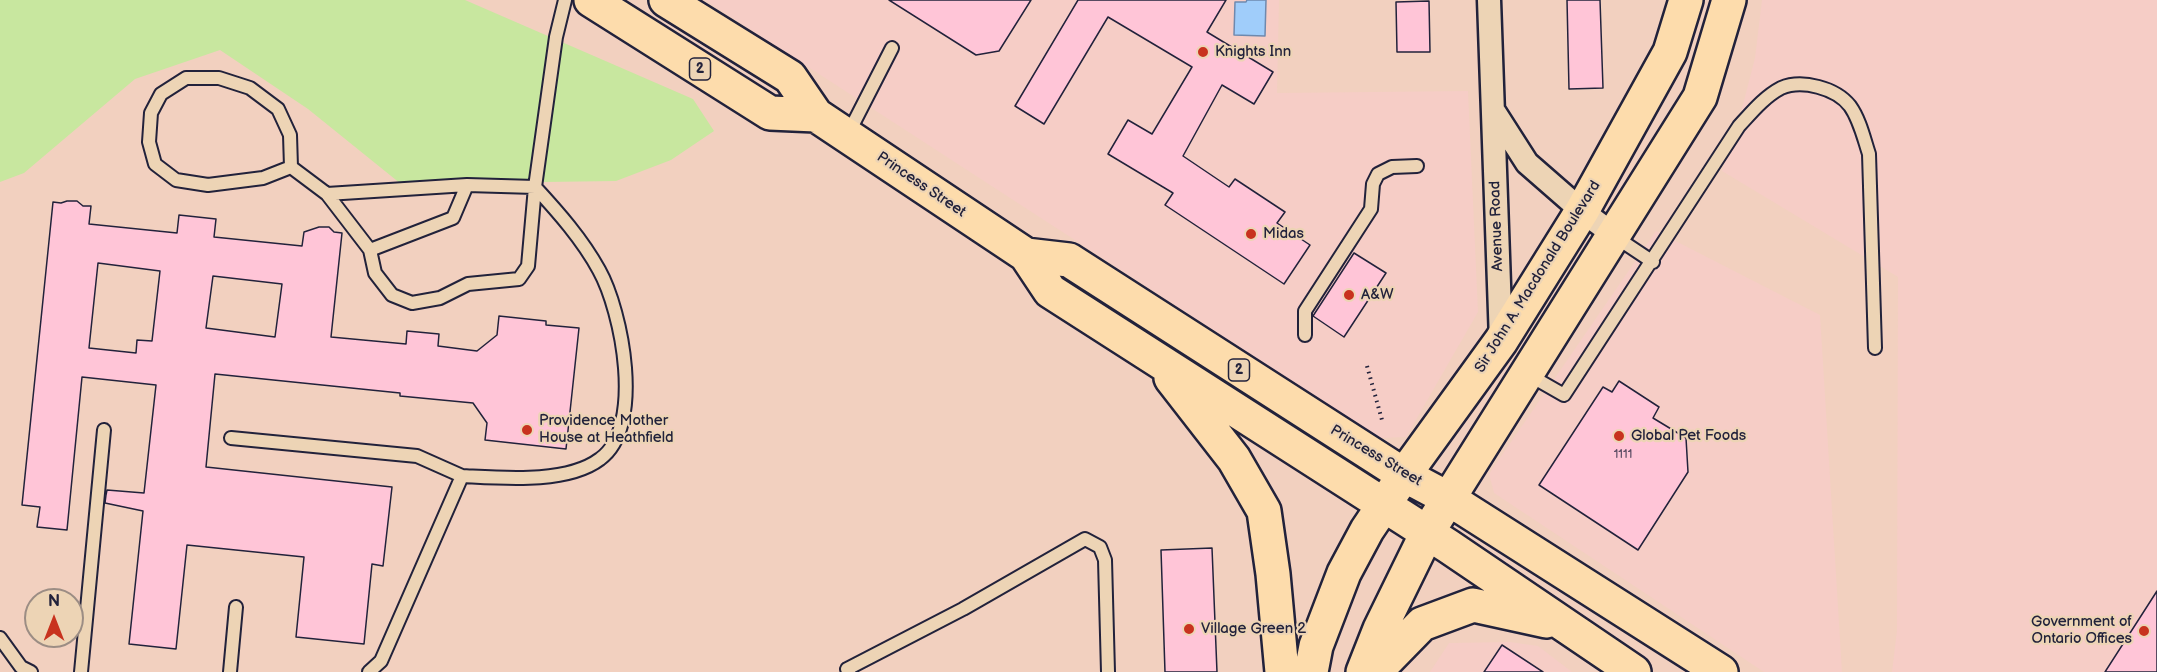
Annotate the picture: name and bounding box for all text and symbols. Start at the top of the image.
place label: Knights Inn [1215,43,1291,61]
marker: Knights Inn [1196,45,1210,59]
road number: 2 [690,58,710,80]
street label: Princess Street [873,149,969,221]
street label: Sir John A. Macdonald Boulevard [1471,178,1605,376]
street label: Avenue Road [1486,180,1508,272]
place label: Midas [1263,225,1304,243]
marker: Midas [1244,227,1258,241]
place label: A&W [1361,286,1394,304]
marker: A&W [1342,288,1356,302]
road number: 2 [1228,359,1250,381]
place label: Providence Mother House at Heathfield [539,412,673,447]
street label: Princess Street [1327,422,1425,490]
marker: Providence Mother House at Heathfield [520,423,534,437]
place label: Global Pet Foods [1631,427,1746,445]
marker: Global Pet Foods [1612,429,1626,443]
house number: 1111 [1614,448,1632,462]
north arrow [24,588,84,648]
text: N [48,592,60,611]
place label: Government of Ontario Offices [2031,613,2132,648]
place label: Village Green 2 [1201,620,1306,638]
marker: Village Green 2 [1182,622,1196,636]
marker: Government of Ontario Offices [2137,624,2151,638]

